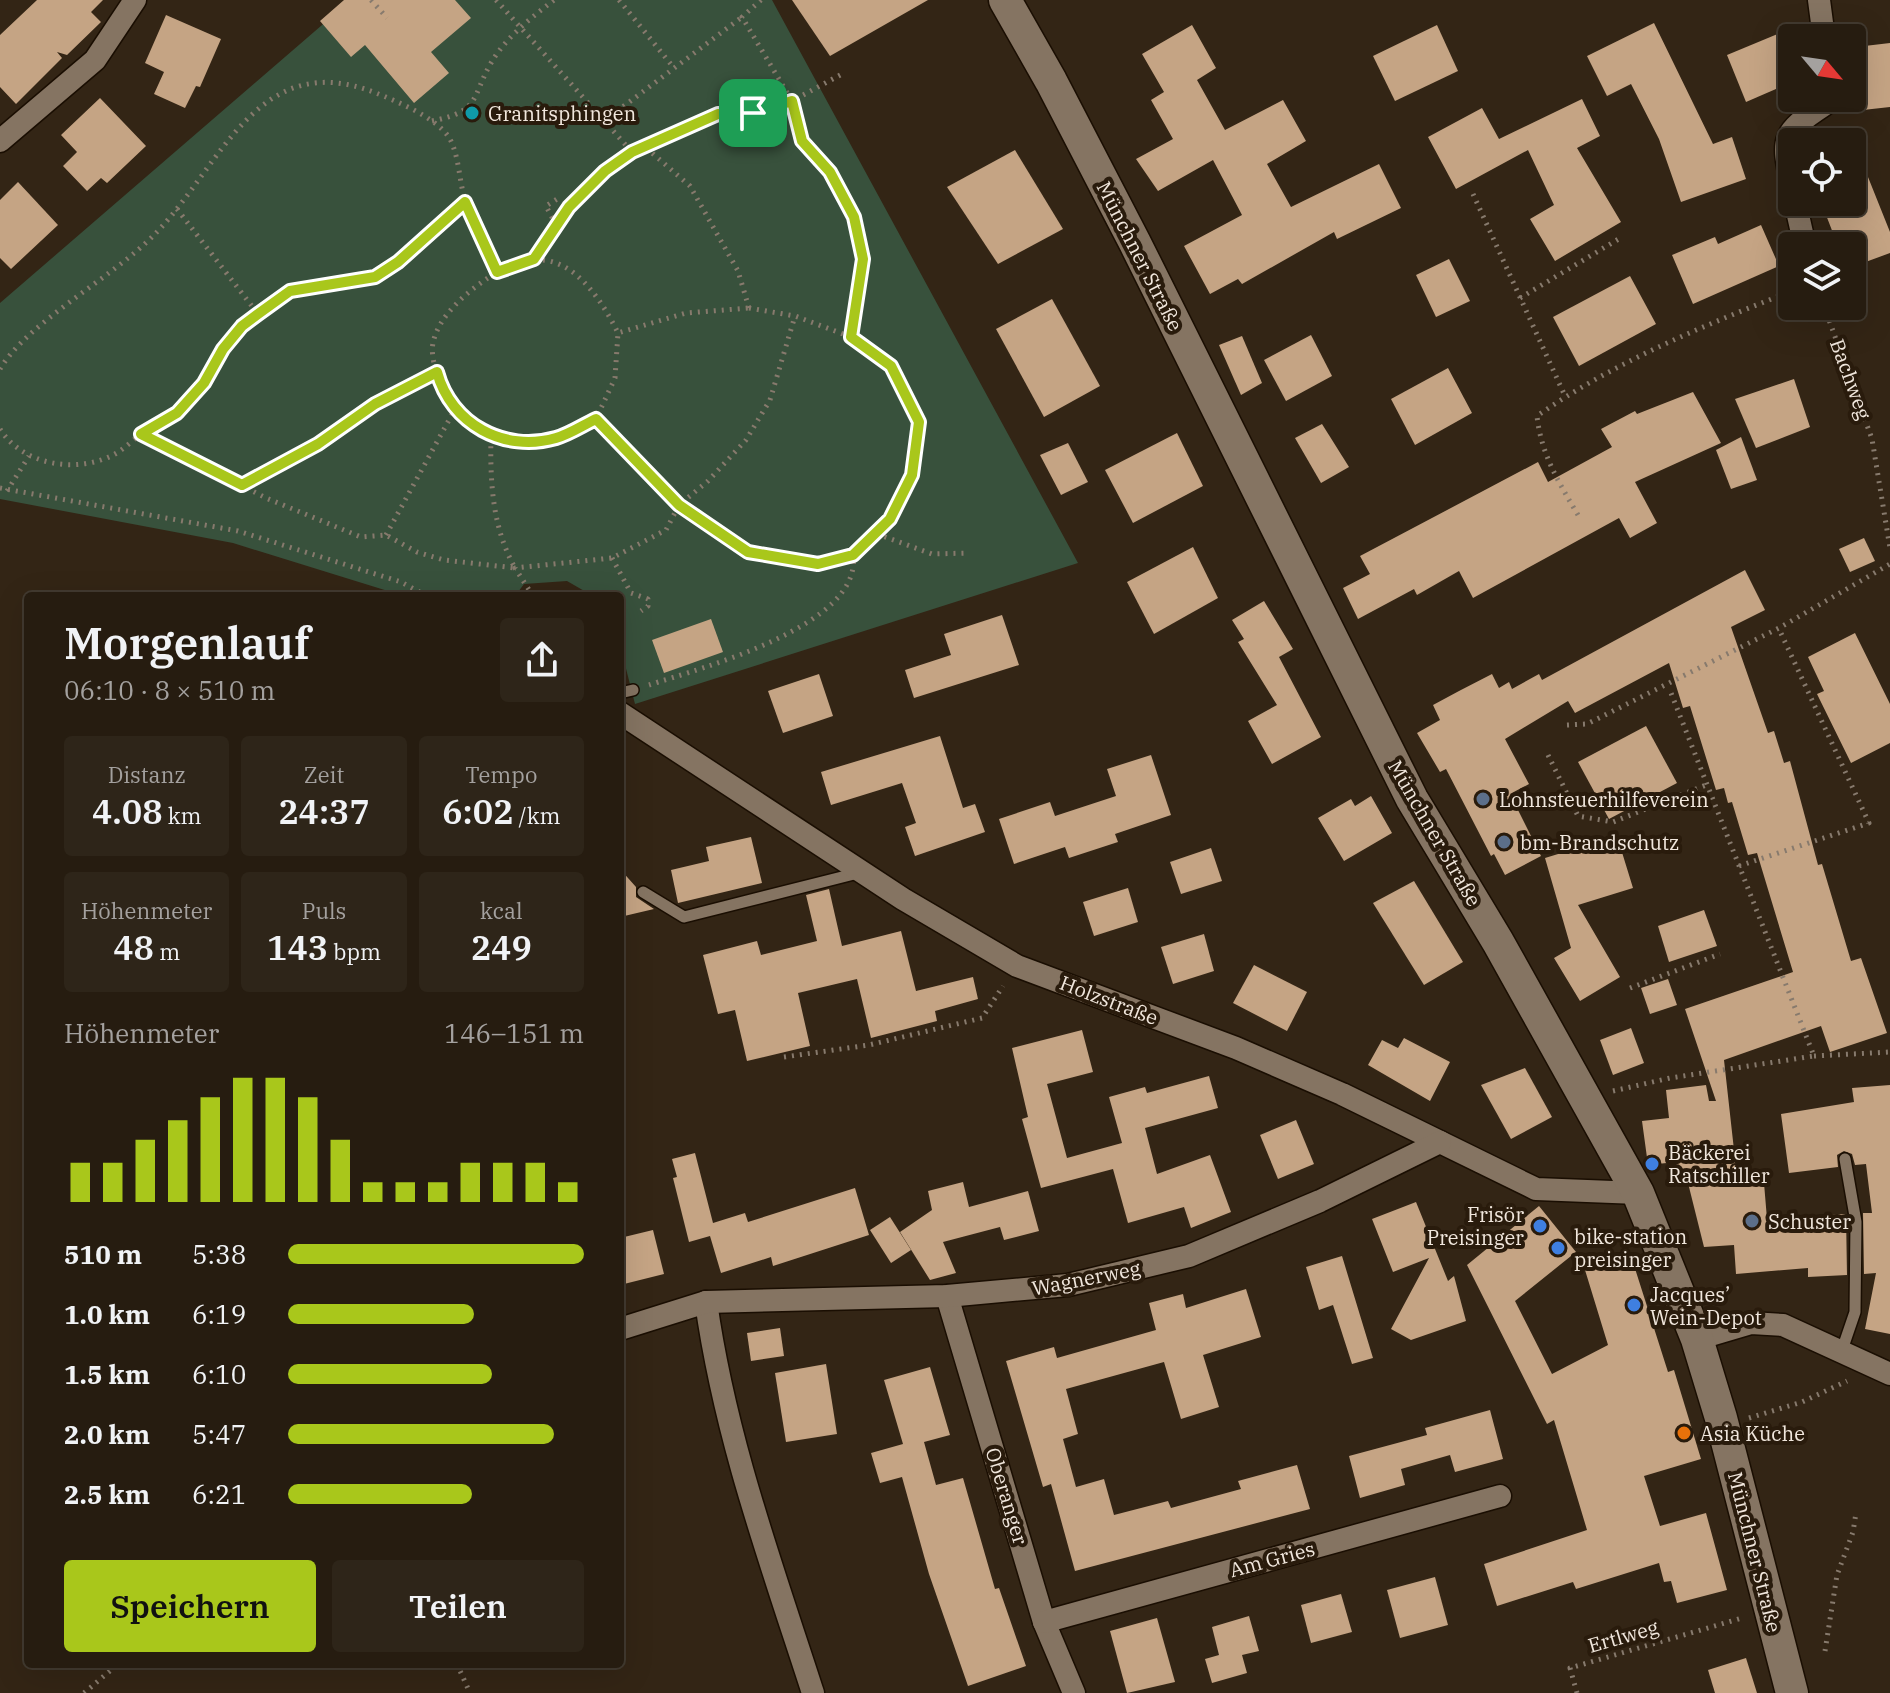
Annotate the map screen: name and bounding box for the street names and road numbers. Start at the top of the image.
street label: Münchner Straße [1091,177,1189,335]
street label: Bachweg [1824,335,1878,423]
street label: Münchner Straße [1382,755,1488,911]
street label: Holzstraße [1056,969,1162,1031]
street label: Wagnerweg [1030,1254,1143,1302]
street label: Oberanger [979,1444,1035,1548]
street label: Münchner Straße [1722,1469,1788,1635]
street label: Am Gries [1226,1535,1318,1583]
street label: Ertlweg [1585,1613,1661,1659]

